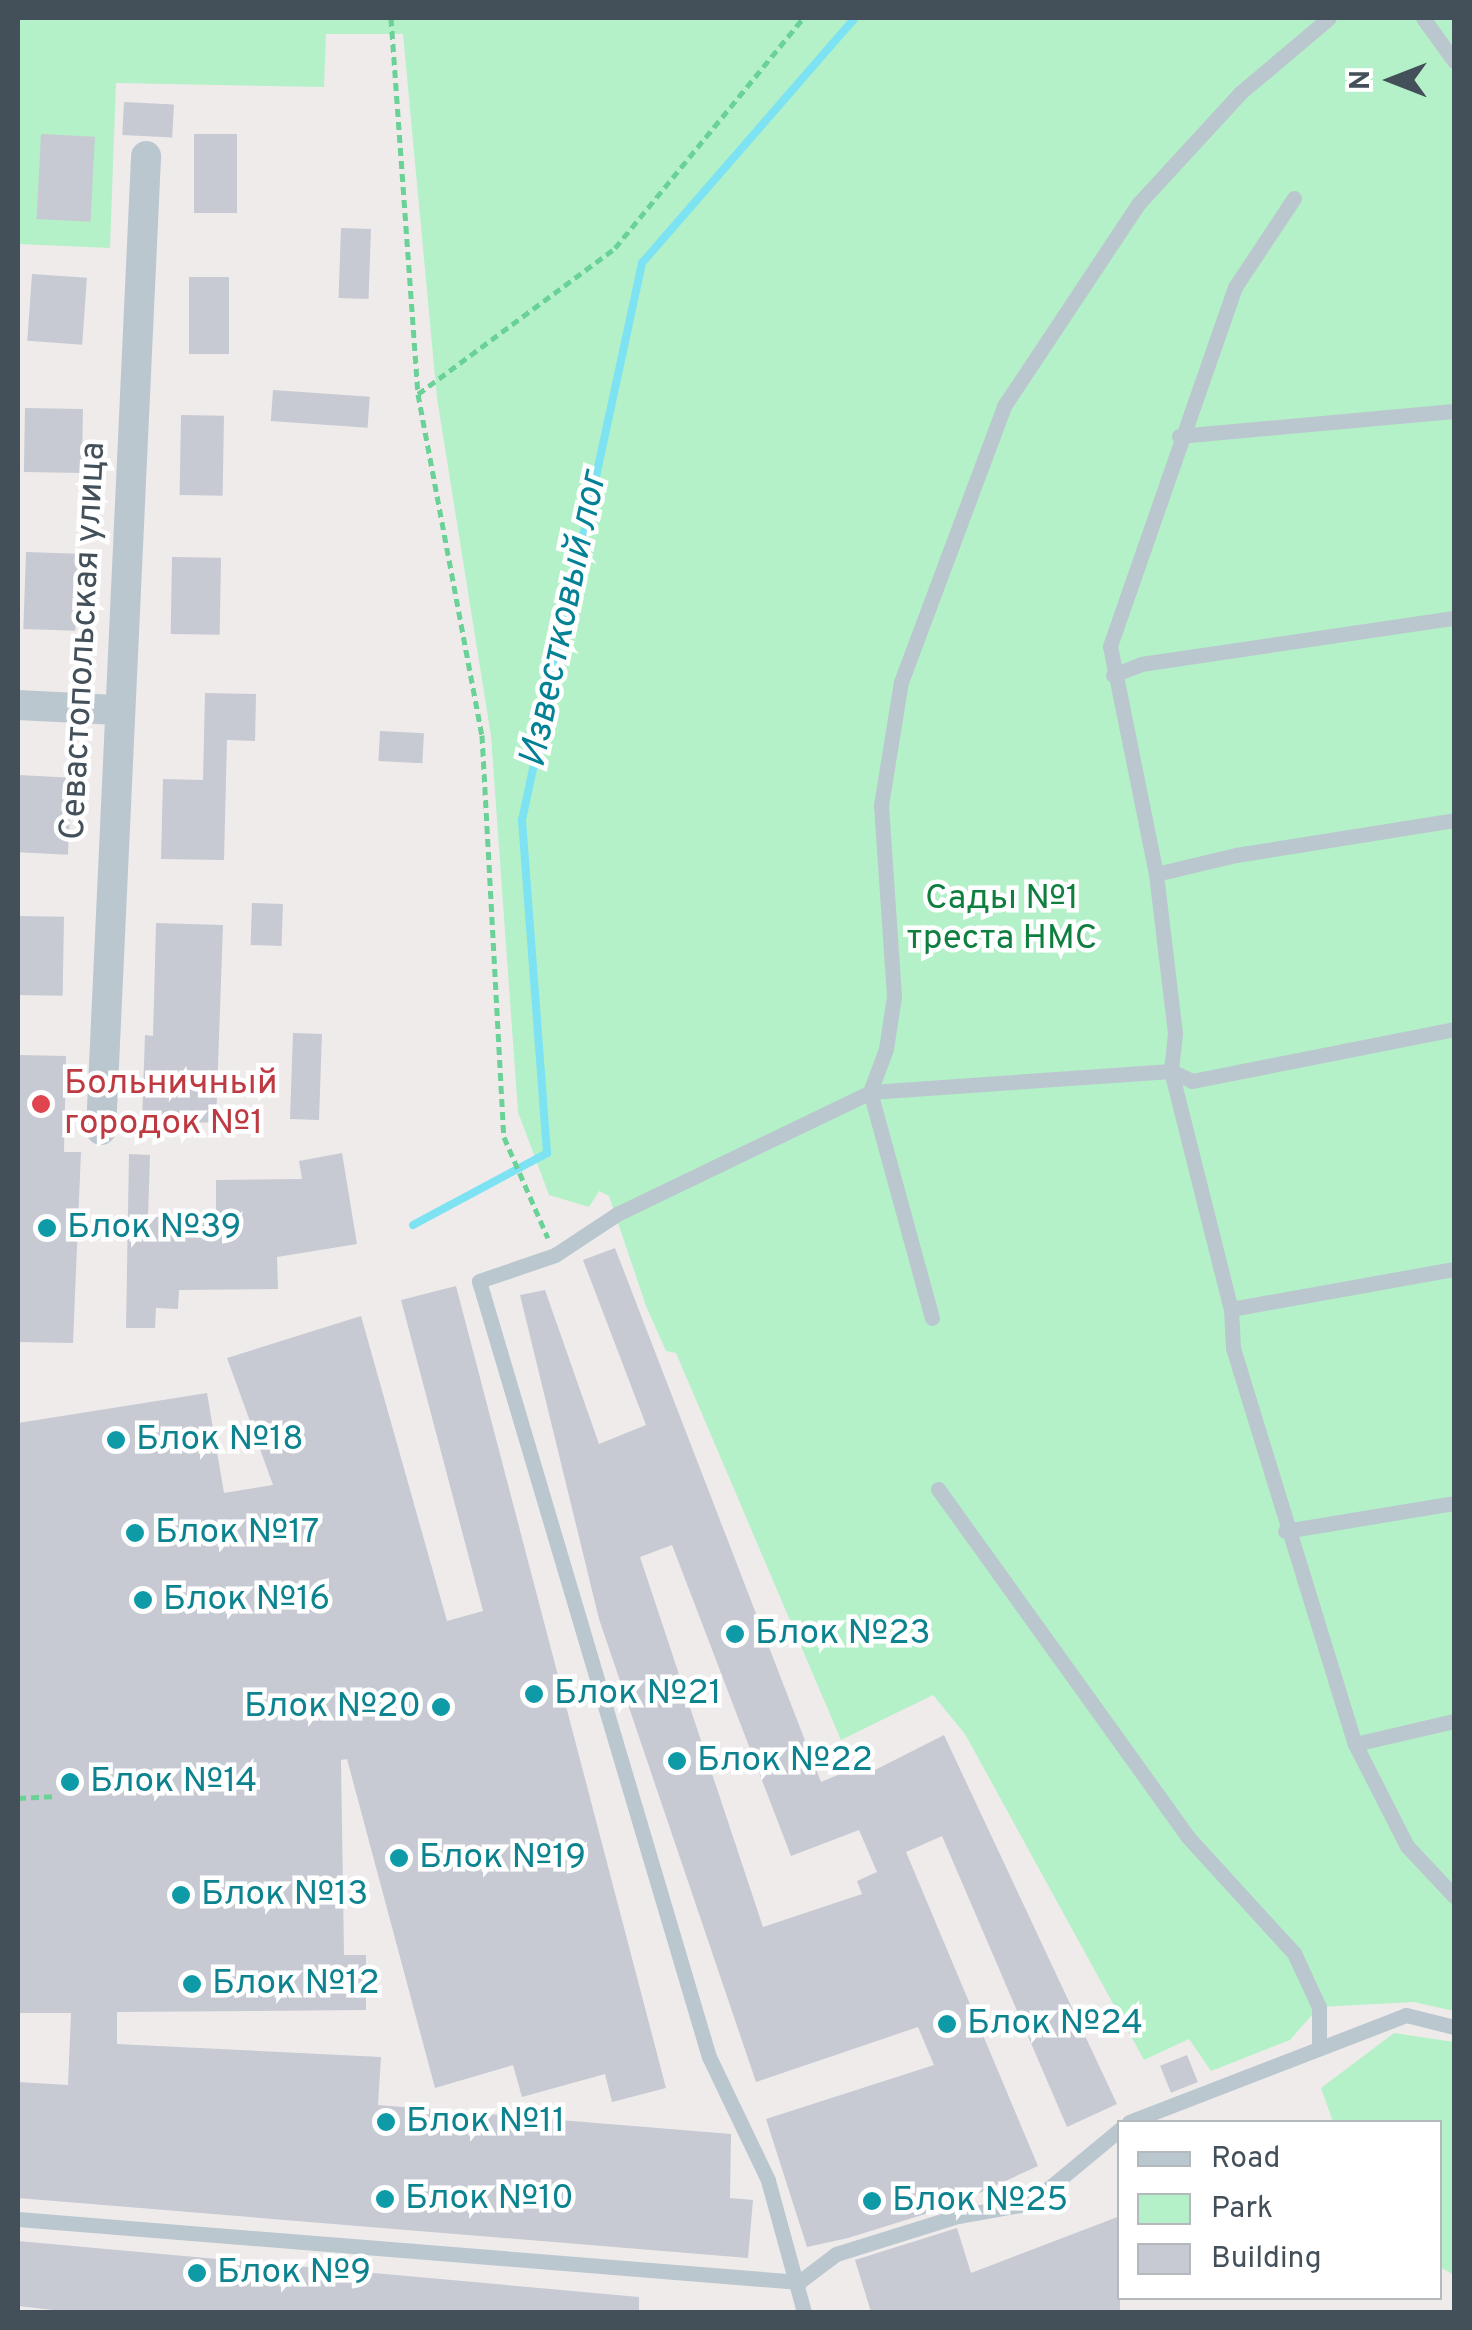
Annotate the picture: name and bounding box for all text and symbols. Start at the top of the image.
north arrow [1342,30,1442,130]
text: N [1344,70,1380,90]
street label: Севастопольская улица [53,441,115,841]
water label: Известковый лог [511,468,619,772]
park label: Сады №1 треста НМС [907,878,1097,960]
place label: Больничный городок №1 [64,1063,278,1145]
marker: Больничный городок №1 [28,1091,54,1117]
place label: Блок №39 [67,1207,241,1249]
marker: Блок №39 [36,1217,58,1239]
place label: Блок №18 [136,1419,304,1461]
marker: Блок №18 [105,1429,127,1451]
place label: Блок №17 [155,1512,319,1554]
marker: Блок №17 [124,1522,146,1544]
place label: Блок №16 [163,1579,330,1621]
marker: Блок №16 [132,1589,154,1611]
place label: Блок №23 [755,1613,931,1655]
marker: Блок №23 [724,1623,746,1645]
place label: Блок №21 [554,1673,722,1715]
marker: Блок №21 [523,1683,545,1705]
place label: Блок №20 [244,1686,421,1728]
marker: Блок №20 [430,1696,452,1718]
place label: Блок №22 [697,1740,873,1782]
marker: Блок №22 [666,1750,688,1772]
place label: Блок №14 [90,1761,257,1803]
marker: Блок №14 [59,1771,81,1793]
place label: Блок №19 [419,1837,586,1879]
marker: Блок №19 [388,1847,410,1869]
place label: Блок №13 [201,1874,368,1916]
marker: Блок №13 [170,1884,192,1906]
place label: Блок №12 [212,1963,380,2005]
marker: Блок №12 [181,1973,203,1995]
place label: Блок №24 [967,2003,1143,2045]
marker: Блок №24 [936,2013,958,2035]
place label: Блок №11 [406,2101,565,2143]
marker: Блок №11 [375,2111,397,2133]
legend [1117,2120,1442,2300]
text: Road [1211,2141,1280,2178]
place label: Блок №10 [405,2178,574,2220]
place label: Блок №25 [892,2180,1068,2222]
marker: Блок №10 [374,2188,396,2210]
marker: Блок №25 [861,2190,883,2212]
text: Park [1211,2191,1273,2228]
text: Building [1211,2241,1322,2278]
place label: Блок №9 [217,2252,371,2294]
marker: Блок №9 [186,2262,208,2284]

